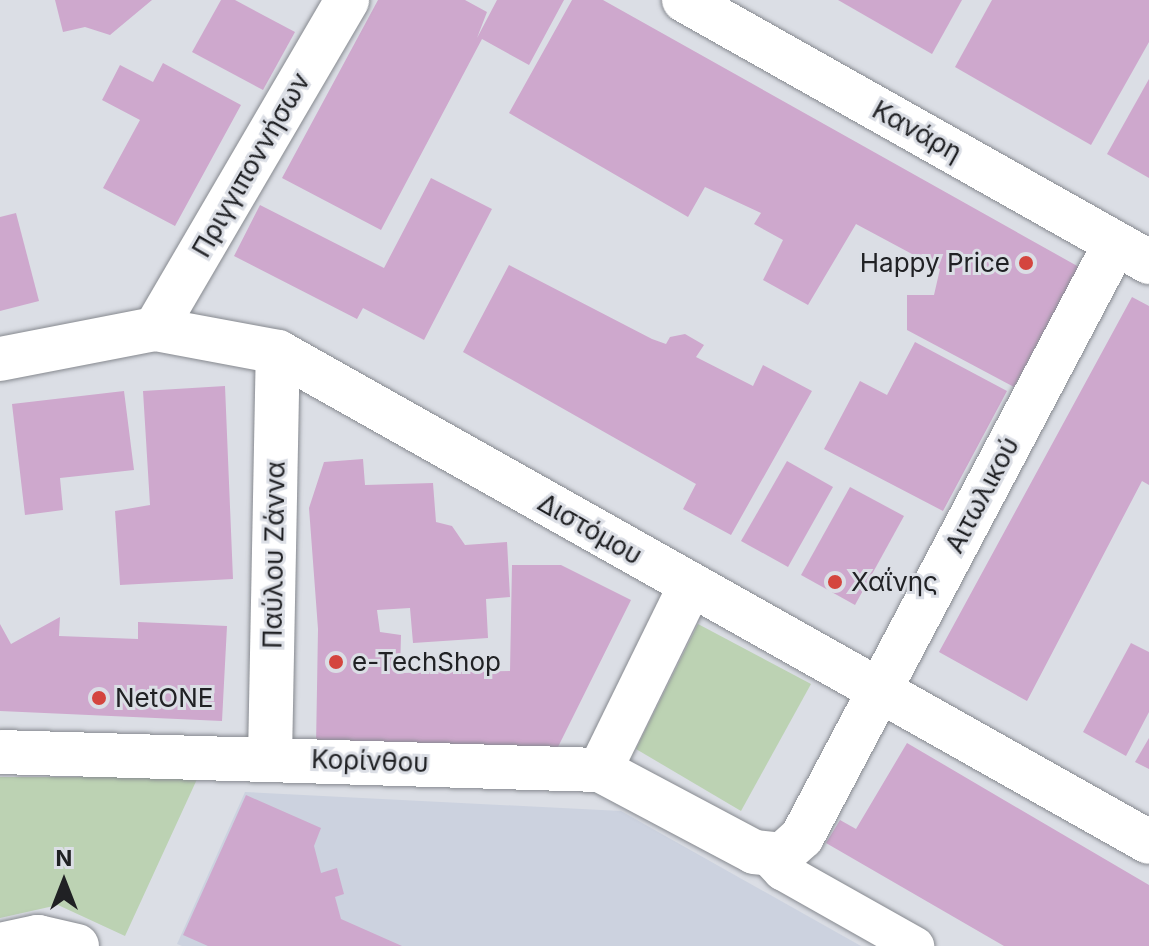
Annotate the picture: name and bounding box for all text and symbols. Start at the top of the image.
street label: Πριγγιποννήσων [186,67,316,263]
street label: Κανάρη [867,94,967,168]
place label: Happy Price [860,247,1010,279]
marker: Happy Price [1017,254,1035,272]
street label: Αιτωλικού [939,432,1025,558]
street label: Παύλου Ζάννα [257,461,291,649]
street label: Διστόμου [532,487,648,571]
place label: Χαΐνης [851,566,938,598]
marker: Χαΐνης [826,573,844,591]
place label: e-TechShop [352,646,501,678]
marker: e-TechShop [327,653,345,671]
place label: NetONE [115,682,213,714]
marker: NetONE [90,689,108,707]
street label: Κορίνθου [311,743,429,779]
north arrow [24,842,104,922]
text: N [56,845,72,871]

